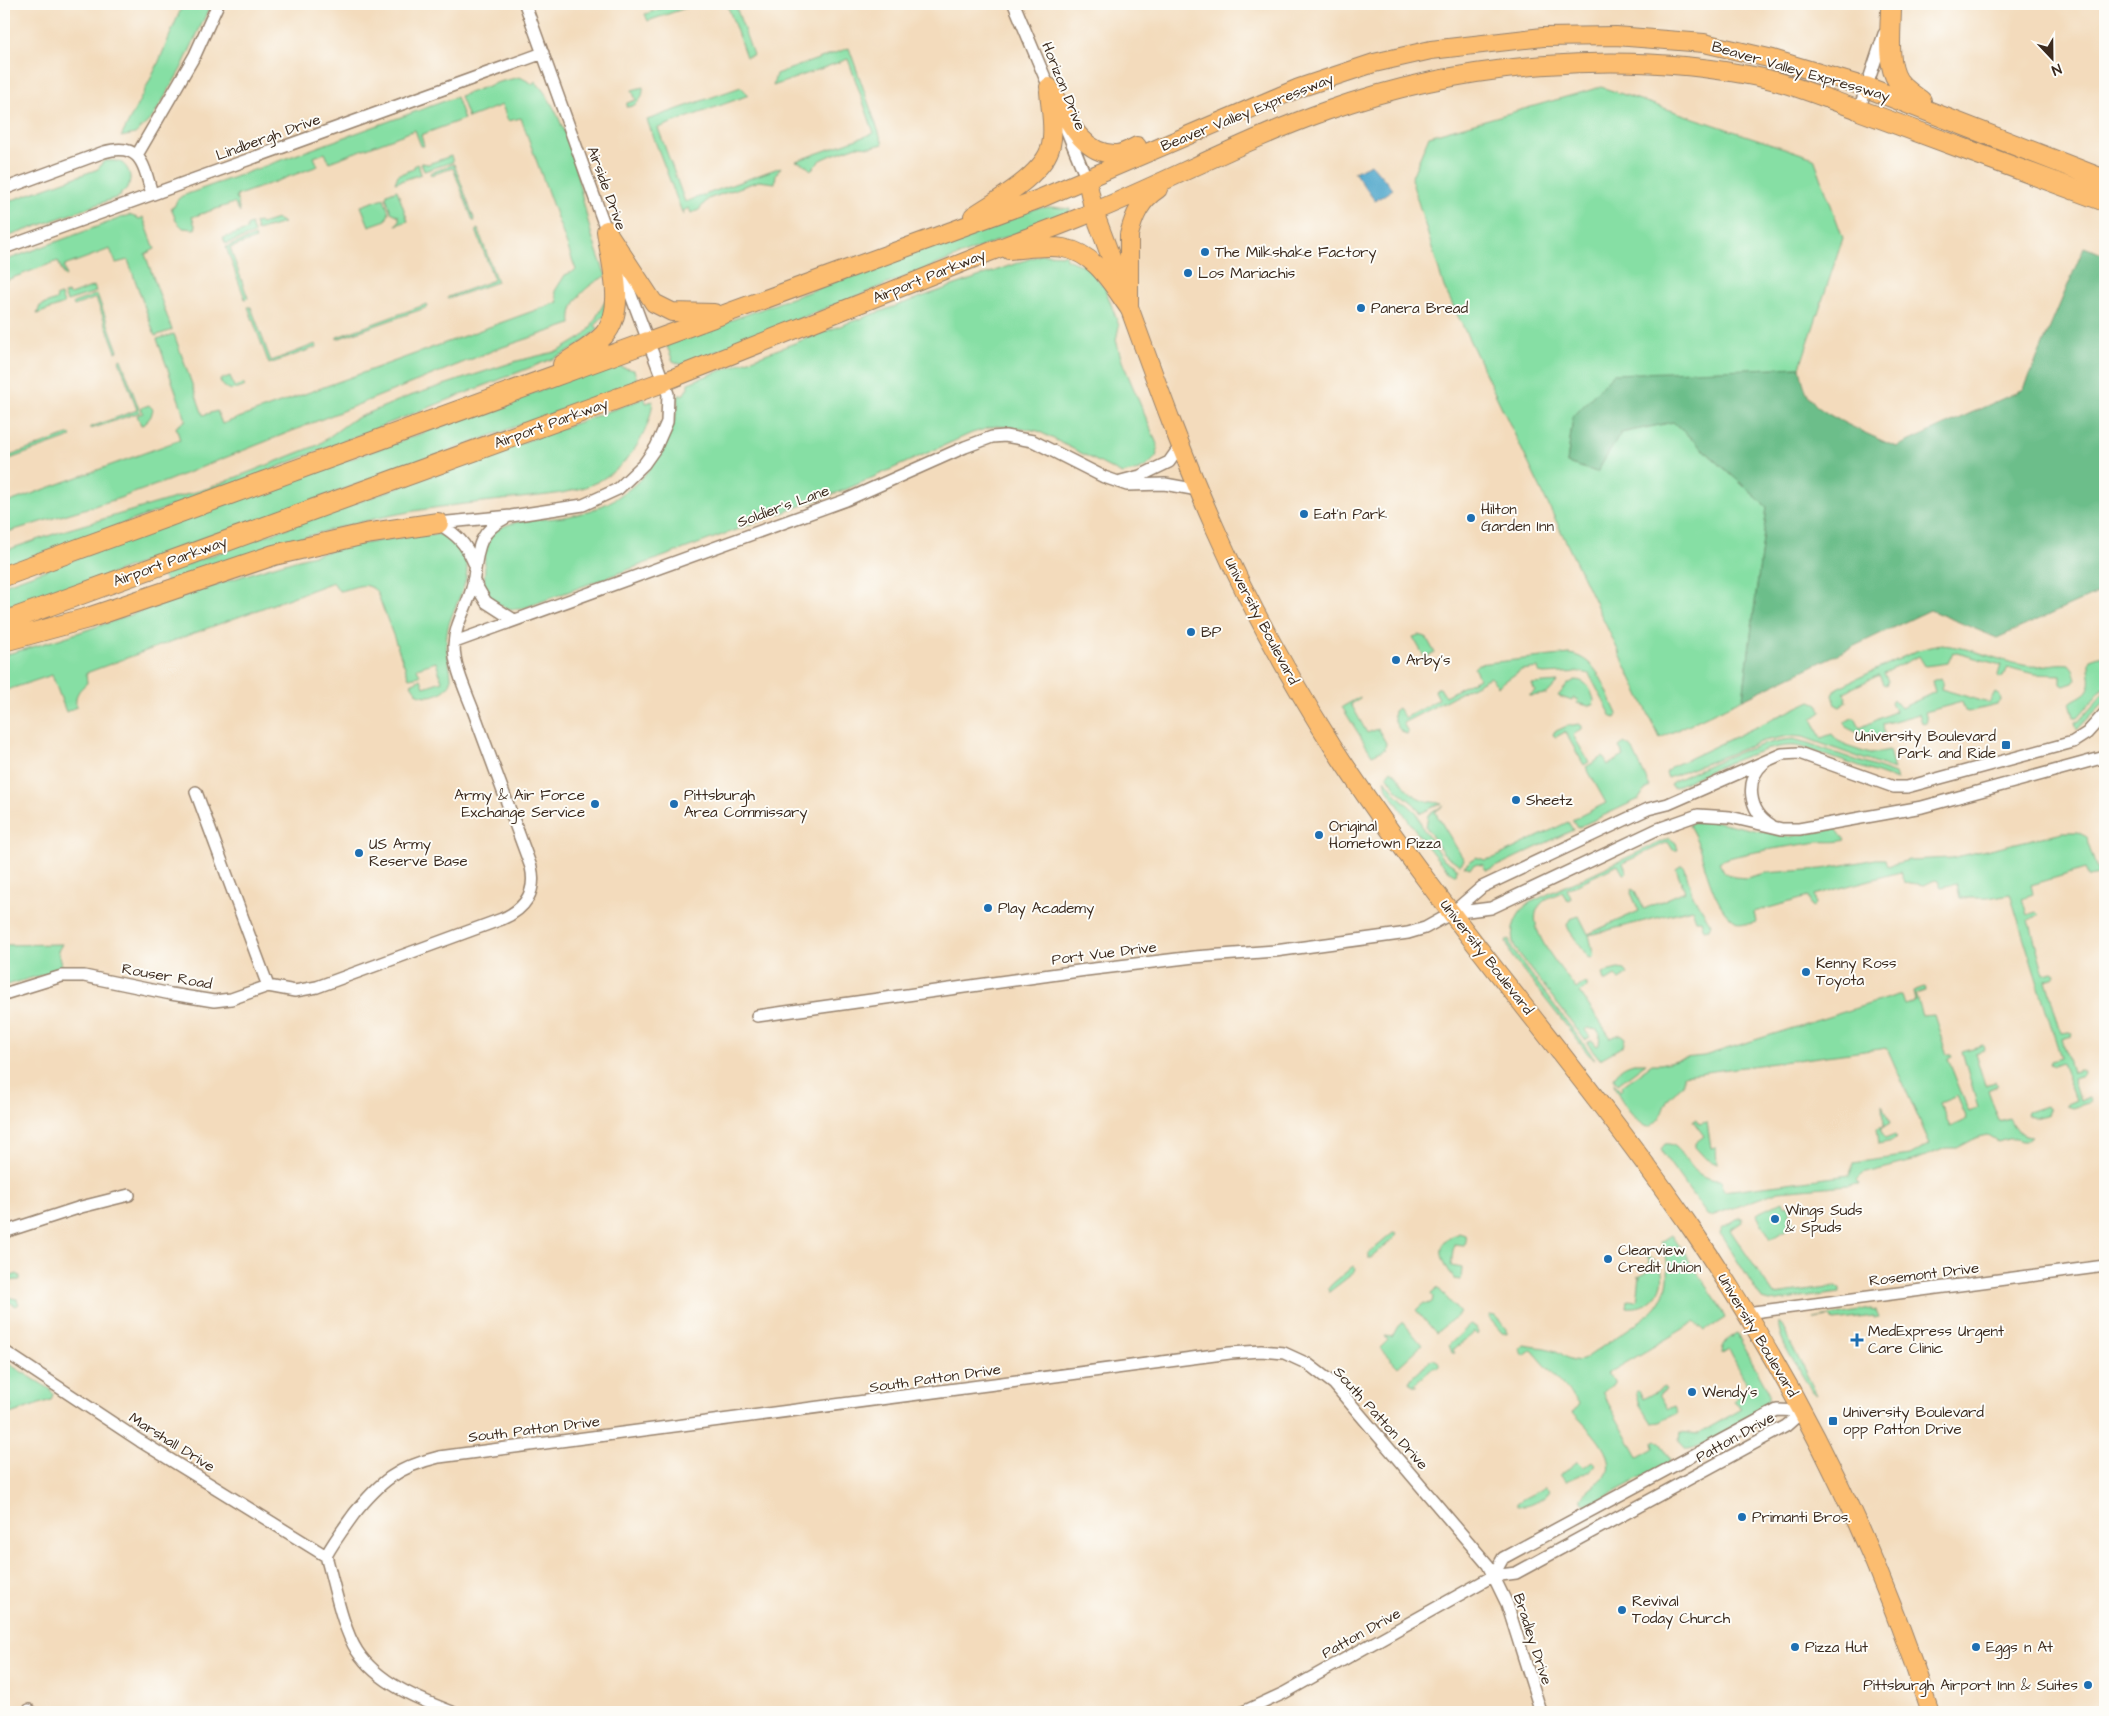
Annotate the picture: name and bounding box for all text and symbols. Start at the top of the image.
north arrow [2026,32,2076,82]
street label: Beaver Valley Expressway [1709,36,1892,108]
street label: Horizon Drive [1036,39,1091,134]
text: N [2048,58,2064,80]
street label: Beaver Valley Expressway [1158,68,1337,158]
street label: Lindbergh Drive [213,109,324,167]
street label: Airside Drive [582,143,631,233]
place label: The Milkshake Factory [1215,242,1377,264]
street label: Airport Parkway [870,244,989,310]
marker: The Milkshake Factory [1199,246,1211,258]
place label: Los Mariachis [1198,263,1296,284]
marker: Los Mariachis [1182,267,1194,279]
place label: Panera Bread [1371,298,1468,319]
marker: Panera Bread [1355,302,1367,314]
street label: Airport Parkway [491,393,611,455]
street label: Soldier's Lane [734,480,832,533]
place label: Hilton Garden Inn [1481,499,1554,537]
place label: Eat'n Park [1314,504,1387,525]
marker: Eat'n Park [1298,508,1310,520]
marker: Hilton Garden Inn [1465,512,1477,524]
street label: Airport Parkway [110,531,230,593]
street label: University Boulevard [1218,554,1304,689]
place label: BP [1201,622,1222,643]
marker: BP [1185,626,1197,638]
place label: Arby's [1406,650,1451,672]
marker: Arby's [1390,654,1402,666]
place label: University Boulevard Park and Ride [1855,726,1996,764]
marker: University Boulevard Park and Ride [2000,739,2012,751]
place label: Army & Air Force Exchange Service [454,785,585,824]
place label: Pittsburgh Area Commissary [684,785,808,824]
place label: Sheetz [1526,790,1573,811]
marker: Sheetz [1510,794,1522,806]
marker: Army & Air Force Exchange Service [589,798,601,810]
marker: Pittsburgh Area Commissary [668,798,680,810]
place label: Original Hometown Pizza [1329,816,1441,854]
marker: Original Hometown Pizza [1313,829,1325,841]
place label: US Army Reserve Base [369,834,468,872]
marker: US Army Reserve Base [353,847,365,859]
street label: University Boulevard [1434,895,1538,1020]
place label: Play Academy [998,898,1094,920]
marker: Play Academy [982,902,994,914]
street label: Port Vue Drive [1050,937,1158,970]
place label: Kenny Ross Toyota [1816,953,1897,992]
street label: Rouser Road [120,958,214,995]
marker: Kenny Ross Toyota [1800,966,1812,978]
place label: Wings Suds & Spuds [1785,1200,1863,1238]
marker: Wings Suds & Spuds [1769,1213,1781,1225]
place label: Clearview Credit Union [1618,1240,1702,1278]
marker: Clearview Credit Union [1602,1253,1614,1265]
street label: Rosemont Drive [1868,1257,1980,1292]
street label: University Boulevard [1711,1269,1803,1402]
place label: MedExpress Urgent Care Clinic [1868,1321,2004,1359]
marker: MedExpress Urgent Care Clinic [1850,1333,1864,1347]
street label: South Patton Drive [868,1359,1002,1398]
street label: South Patton Drive [1328,1362,1433,1475]
place label: Wendy's [1702,1382,1758,1404]
marker: Wendy's [1686,1386,1698,1398]
place label: University Boulevard opp Patton Drive [1843,1402,1984,1440]
street label: Patton Drive [1692,1407,1779,1468]
street label: Marshall Drive [125,1408,219,1477]
street label: South Patton Drive [467,1411,601,1448]
marker: University Boulevard opp Patton Drive [1827,1415,1839,1427]
place label: Primanti Bros. [1752,1507,1850,1528]
marker: Primanti Bros. [1736,1511,1748,1523]
street label: Bradley Drive [1507,1591,1557,1688]
place label: Revival Today Church [1632,1591,1731,1630]
street label: Patton Drive [1318,1603,1405,1664]
marker: Revival Today Church [1616,1604,1628,1616]
place label: Pizza Hut [1805,1637,1868,1658]
place label: Eggs n At [1986,1637,2053,1659]
marker: Pizza Hut [1789,1641,1801,1653]
marker: Eggs n At [1970,1641,1982,1653]
place label: Pittsburgh Airport Inn & Suites [1863,1675,2078,1697]
marker: Pittsburgh Airport Inn & Suites [2082,1679,2094,1691]

